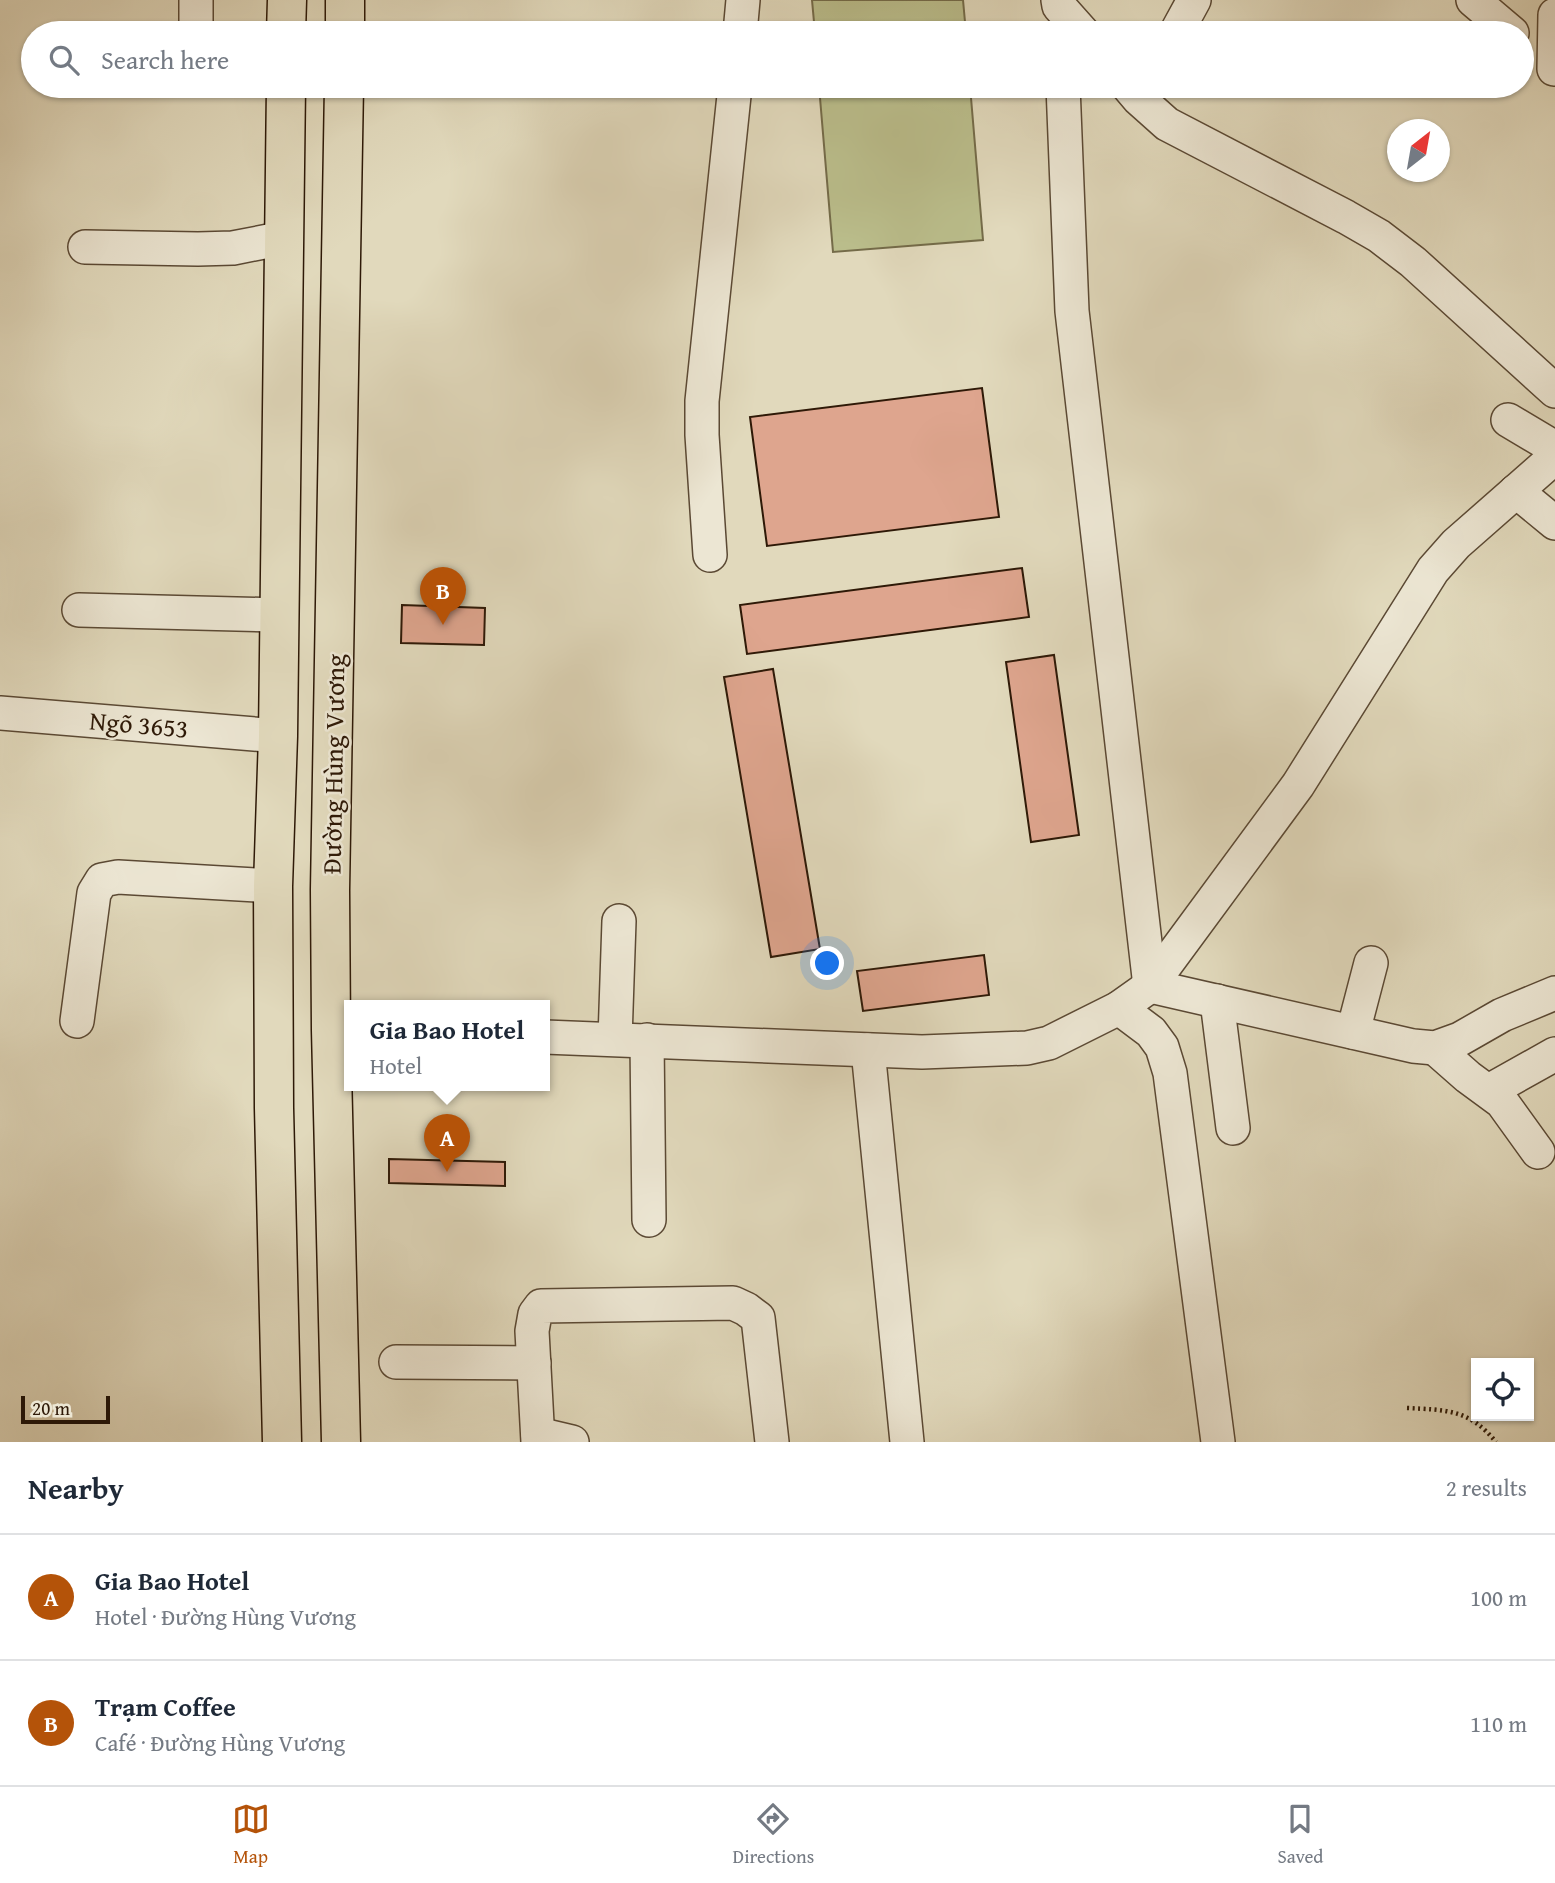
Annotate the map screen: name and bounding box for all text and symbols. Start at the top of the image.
search box [21,21,1534,98]
text: Search here [101,40,229,79]
icon: search [45,41,83,79]
north arrow [1387,119,1450,182]
pin: B [420,567,466,625]
street label: Đường Hùng Vương [312,654,354,874]
street label: Ngõ 3653 [88,700,190,748]
your location [810,946,844,980]
popup [344,1000,550,1091]
text: Gia Bao Hotel [370,1010,524,1049]
text: Hotel [370,1049,422,1082]
pin: A [424,1114,470,1172]
map controls [1471,1358,1534,1421]
button: locate [1471,1358,1534,1421]
scale bar [21,1393,110,1425]
text: 20 m [32,1394,70,1422]
text: Nearby [28,1466,124,1510]
text: 2 results [1446,1471,1527,1504]
text: Gia Bao Hotel [95,1561,249,1600]
text: A [44,1581,58,1614]
text: 100 m [1470,1581,1527,1614]
text: Hotel · Đường Hùng Vương [95,1600,356,1633]
text: Trạm Coffee [95,1687,236,1726]
text: B [44,1707,58,1740]
text: 110 m [1470,1707,1527,1740]
text: Café · Đường Hùng Vương [95,1726,345,1759]
tab: Map [232,1800,270,1870]
tab: Directions [733,1800,814,1870]
tab: Saved [1277,1800,1323,1870]

